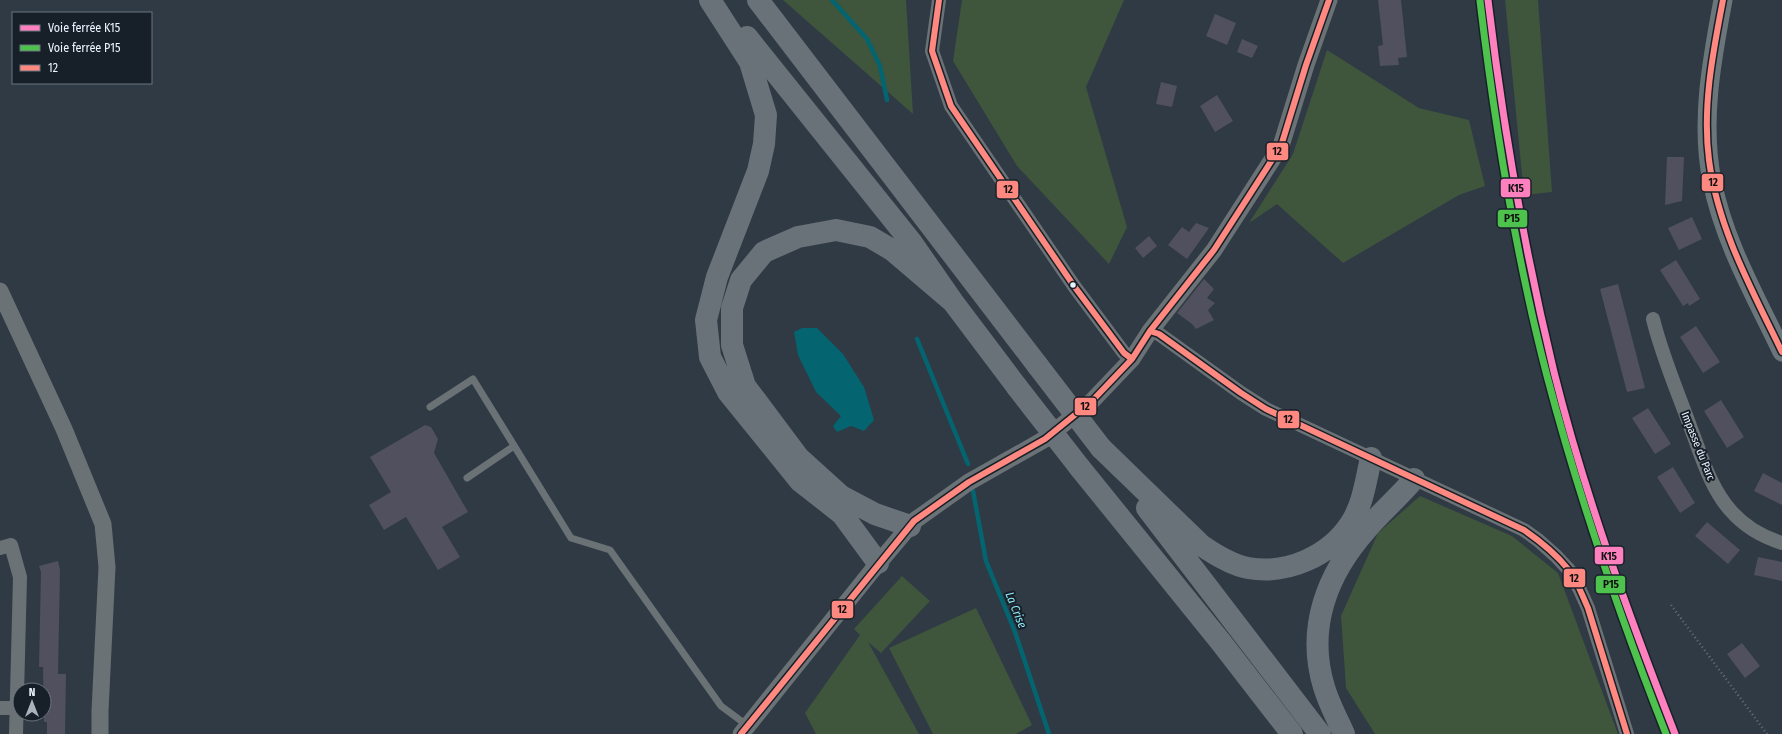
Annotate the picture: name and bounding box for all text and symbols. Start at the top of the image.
legend [12,12,152,84]
text: Voie ferrée K15 [48,21,121,35]
text: Voie ferrée P15 [48,41,121,55]
text: 12 [48,61,58,75]
line badge: 12 [1266,142,1289,161]
text: 12 [1272,145,1282,158]
line badge: 12 [1701,173,1724,192]
text: 12 [1708,176,1718,189]
line badge: K15 [1500,178,1531,198]
line badge: 12 [996,180,1019,199]
text: K15 [1508,182,1525,195]
text: 12 [1003,183,1013,196]
line badge: P15 [1497,209,1528,228]
text: P15 [1504,212,1521,225]
unlabelled marker [1068,280,1078,290]
line badge: 12 [1074,397,1097,416]
text: 12 [1080,400,1090,413]
line badge: 12 [1277,410,1300,429]
street label: Impasse du Parc [1678,410,1718,482]
text: 12 [1283,413,1293,426]
line badge: K15 [1594,546,1624,565]
text: K15 [1601,550,1618,563]
line badge: 12 [1563,568,1586,588]
text: 12 [1569,572,1579,585]
line badge: P15 [1595,575,1626,594]
text: P15 [1603,578,1620,591]
water label: La Crise [1002,590,1030,630]
line badge: 12 [831,600,854,619]
text: 12 [837,603,847,616]
north arrow [12,682,52,722]
text: N [29,686,35,699]

